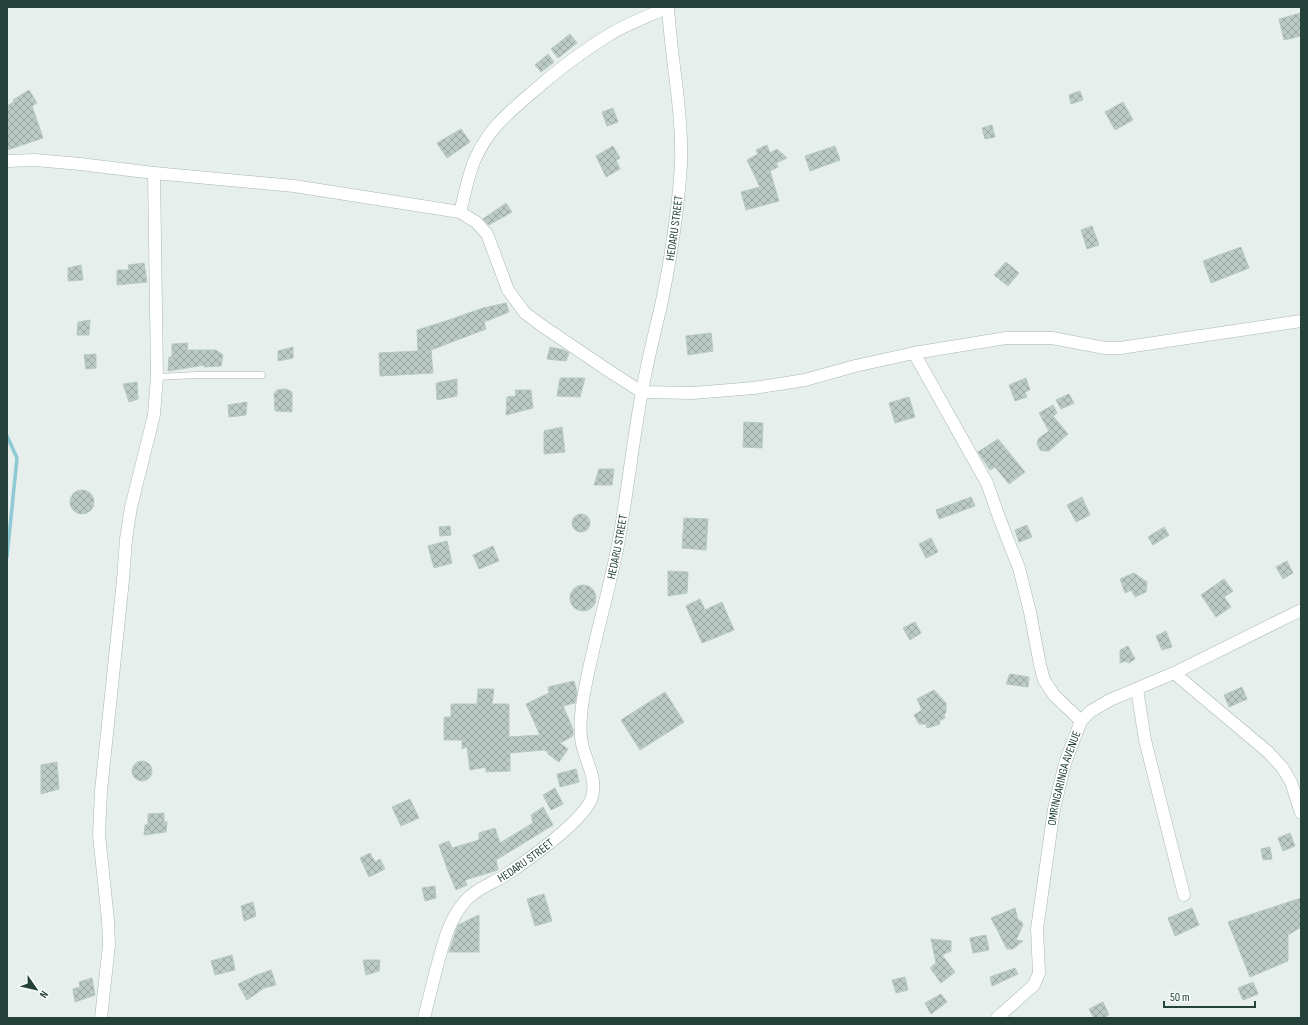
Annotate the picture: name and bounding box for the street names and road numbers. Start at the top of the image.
street label: HEDARU STREET [662,195,686,262]
street label: HEDARU STREET [603,513,631,581]
street label: OMRINGARINGA AVENUE [1044,729,1084,827]
street label: HEDARU STREET [495,835,557,886]

